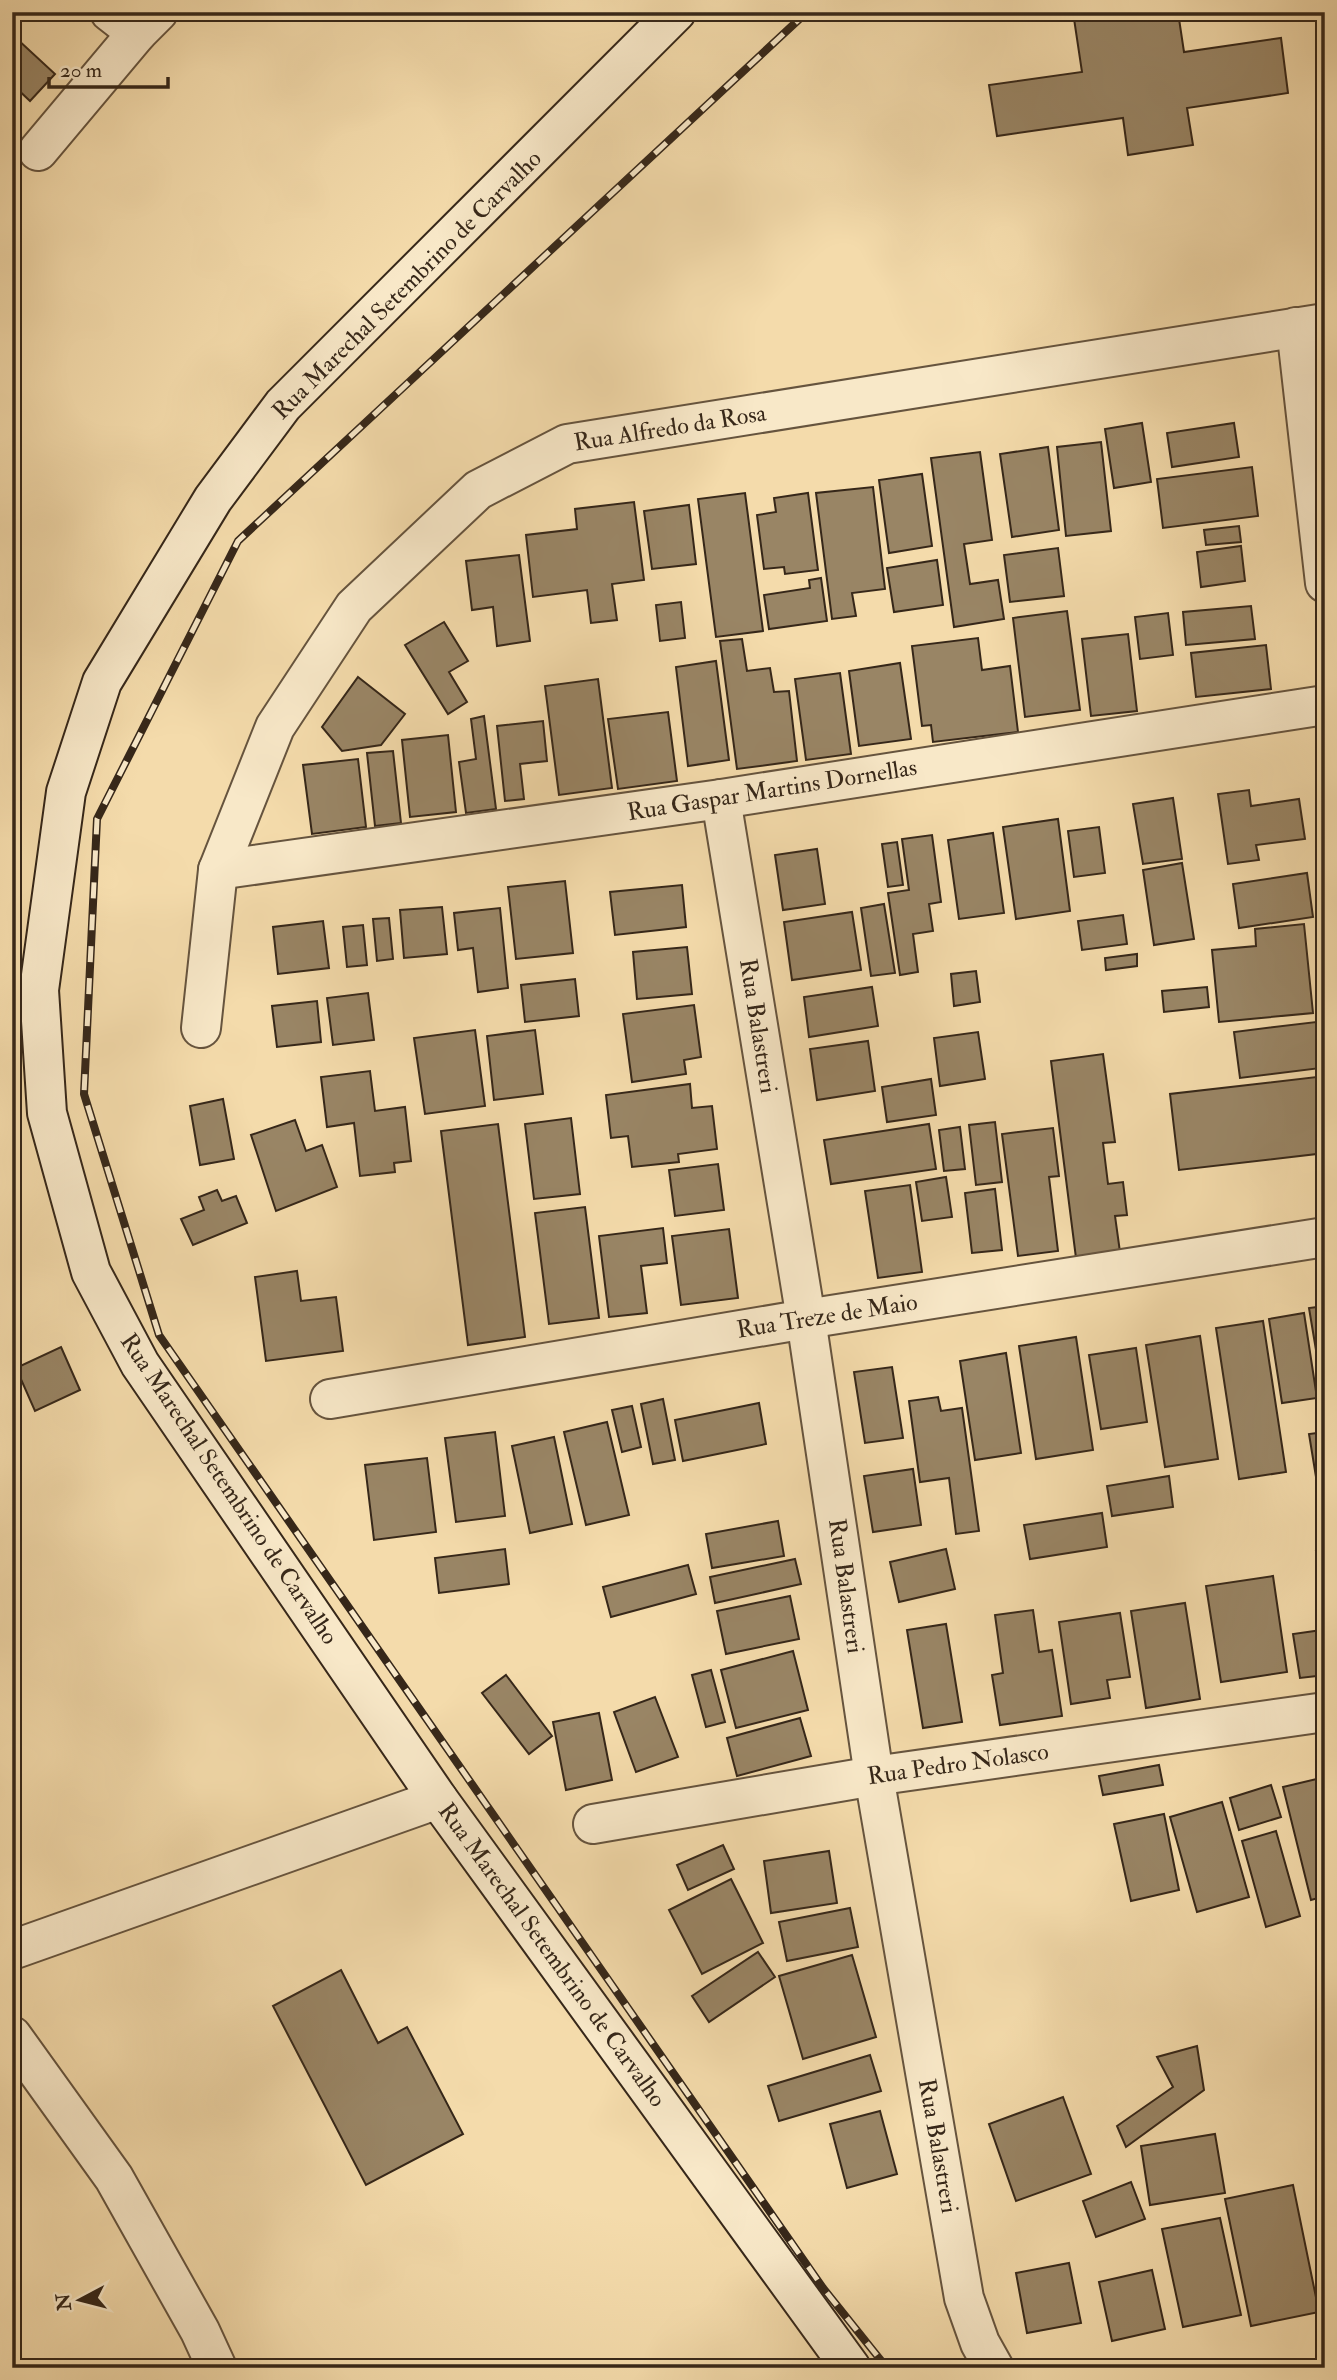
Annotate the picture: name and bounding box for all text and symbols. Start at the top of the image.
scale bar [49,46,168,90]
text: 20 m [60,57,102,84]
street label: Rua Marechal Setembrino de Carvalho [266,144,548,426]
street label: Rua Alfredo da Rosa [572,397,769,458]
street label: Rua Gaspar Martins Dornellas [625,752,919,828]
street label: Rua Balastreri [732,956,784,1096]
street label: Rua Treze de Maio [734,1286,920,1346]
street label: Rua Marechal Setembrino de Carvalho [113,1327,345,1651]
street label: Rua Balastreri [821,1516,871,1656]
street label: Rua Pedro Nolasco [865,1736,1051,1792]
street label: Rua Marechal Setembrino de Carvalho [431,1797,673,2113]
street label: Rua Balastreri [911,2076,965,2216]
north arrow [46,2264,116,2334]
text: N [51,2291,77,2313]

